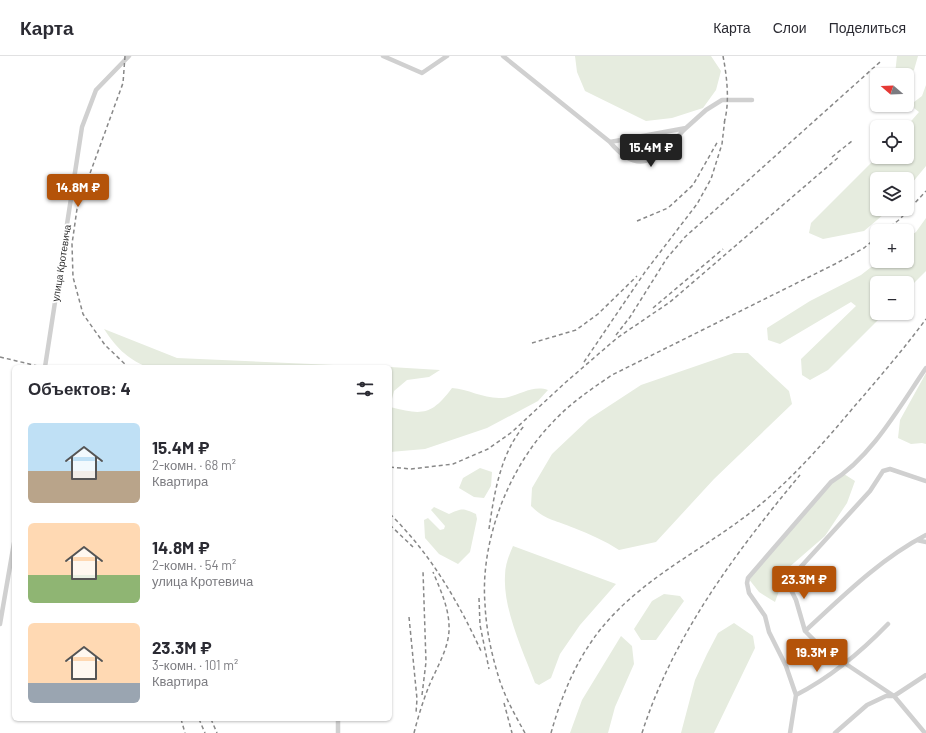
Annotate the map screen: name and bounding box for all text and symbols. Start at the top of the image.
text: Карта [20,16,74,39]
text: Карта [713,19,751,36]
text: Слои [773,19,807,36]
text: Поделиться [829,19,906,36]
north arrow [870,68,914,112]
map controls [870,68,914,320]
button: locate [870,120,914,164]
pin: 15.4M ₽ [614,134,688,168]
text: 15.4M ₽ [629,139,673,155]
button: layers [870,172,914,216]
pin: 14.8M ₽ [41,174,115,208]
text: 14.8M ₽ [56,179,100,195]
street label: улица Кротевича [49,223,73,302]
button: + [870,224,914,268]
button: − [870,276,914,320]
text: Объектов: 4 [28,378,131,398]
icon: filters [354,378,376,400]
text: 15.4M ₽ [152,437,210,457]
icon: home [60,439,108,487]
text: 2-комн. · 68 m² [152,457,236,473]
text: Квартира [152,473,208,489]
text: 14.8M ₽ [152,537,210,557]
icon: home [60,539,108,587]
text: 2-комн. · 54 m² [152,557,236,573]
pin: 23.3M ₽ [767,566,841,600]
text: 23.3M ₽ [781,571,827,587]
text: улица Кротевича [152,573,253,589]
text: 23.3M ₽ [152,637,212,657]
icon: home [60,639,108,687]
pin: 19.3M ₽ [780,639,854,673]
text: 19.3M ₽ [795,644,839,660]
text: 3-комн. · 101 m² [152,657,238,673]
text: Квартира [152,673,208,689]

